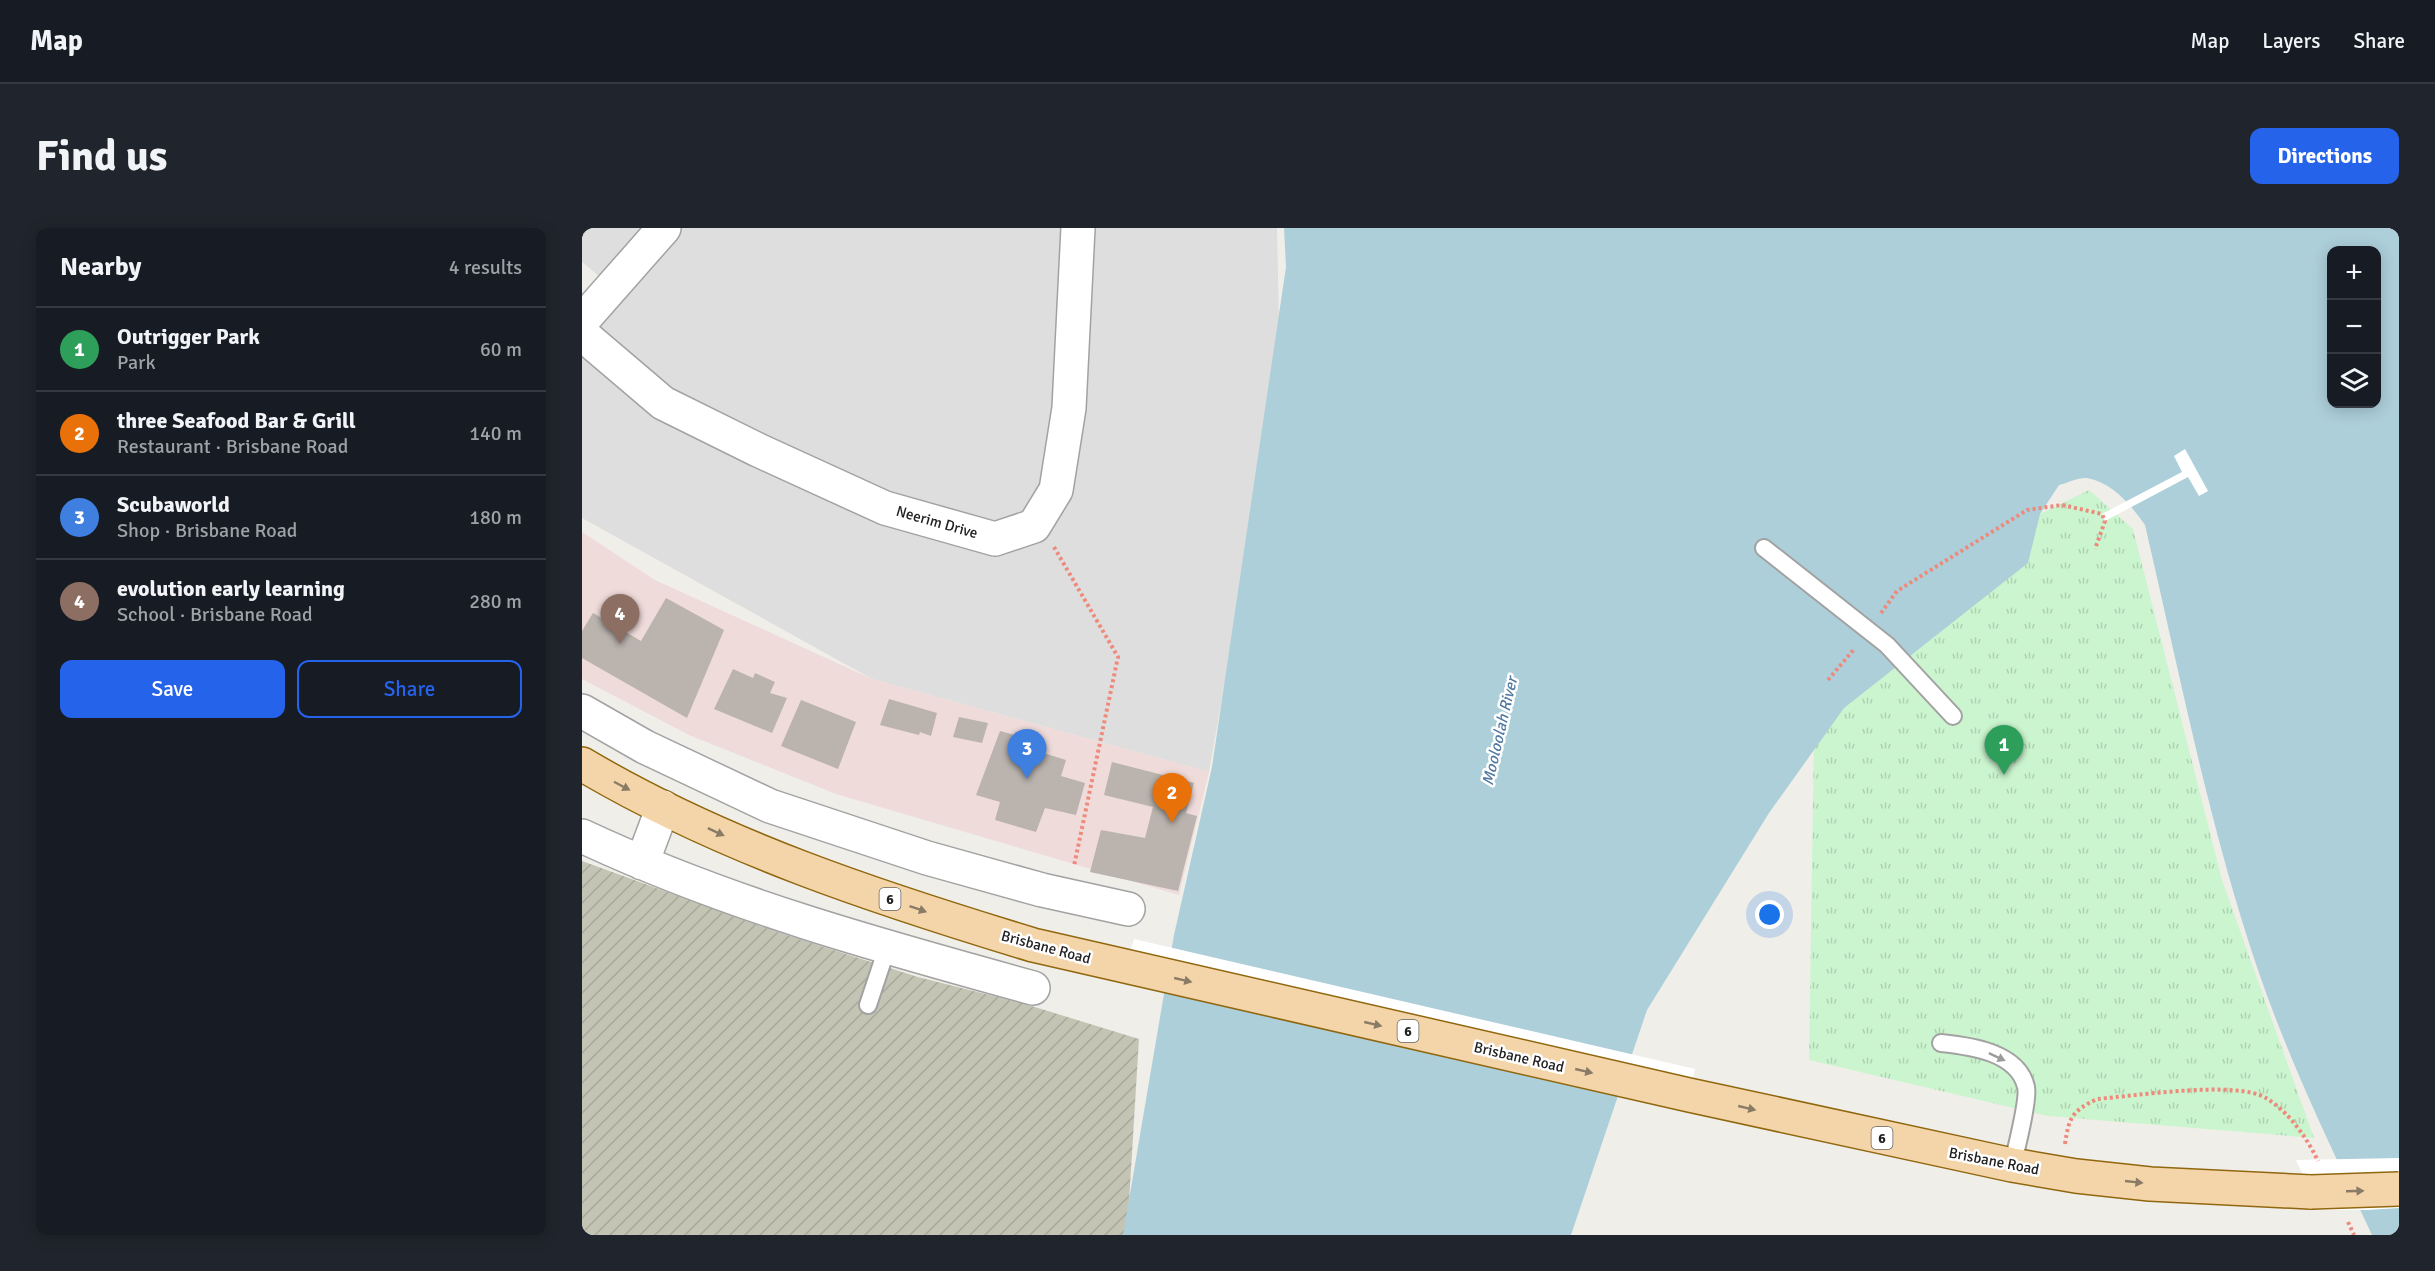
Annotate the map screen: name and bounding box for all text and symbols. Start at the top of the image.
text: Map [30,24,83,58]
text: Map [2191,28,2229,54]
text: Layers [2262,28,2320,54]
text: Share [2353,28,2405,54]
button: Directions [2250,128,2399,184]
text: Find us [36,131,167,182]
map controls [2327,246,2381,408]
button: + [2327,246,2381,300]
text: Nearby [60,251,141,283]
text: 4 results [449,255,522,280]
button: − [2327,300,2381,354]
text: Outrigger Park [117,323,260,350]
text: 1 [74,337,85,362]
text: 60 m [480,337,522,362]
text: Park [117,350,155,375]
button: layers [2327,354,2381,408]
text: three Seafood Bar & Grill [117,407,356,434]
text: 2 [74,421,85,446]
text: 140 m [469,421,522,446]
text: Restaurant · Brisbane Road [117,434,348,459]
text: Scubaworld [117,491,230,518]
street label: Neerim Drive [894,502,980,542]
text: 3 [74,505,85,530]
text: 180 m [469,505,522,530]
text: Shop · Brisbane Road [117,518,297,543]
text: evolution early learning [117,575,345,602]
text: 4 [74,589,85,614]
text: 280 m [469,589,522,614]
pin: 4 [600,594,639,644]
text: School · Brisbane Road [117,602,313,627]
button: Save [60,660,285,718]
button: Share [297,660,522,718]
water label: Mooloolah River [1478,673,1523,787]
pin: 1 [1984,726,2024,775]
pin: 3 [1008,730,1046,779]
pin: 2 [1152,774,1192,823]
one-way arrow [614,781,631,791]
one-way arrow [708,827,725,836]
road number: 6 [880,888,900,910]
your location [1755,900,1784,929]
one-way arrow [909,905,927,915]
street label: Brisbane Road [999,926,1093,968]
one-way arrow [1174,976,1192,986]
one-way arrow [1364,1019,1382,1029]
road number: 6 [1398,1020,1418,1042]
street label: Brisbane Road [1472,1038,1566,1076]
one-way arrow [1989,1052,2006,1061]
one-way arrow [1574,1067,1593,1077]
one-way arrow [1737,1104,1756,1113]
road number: 6 [1872,1127,1892,1149]
street label: Brisbane Road [1947,1143,2041,1179]
one-way arrow [2125,1178,2144,1187]
one-way arrow [2346,1187,2365,1196]

